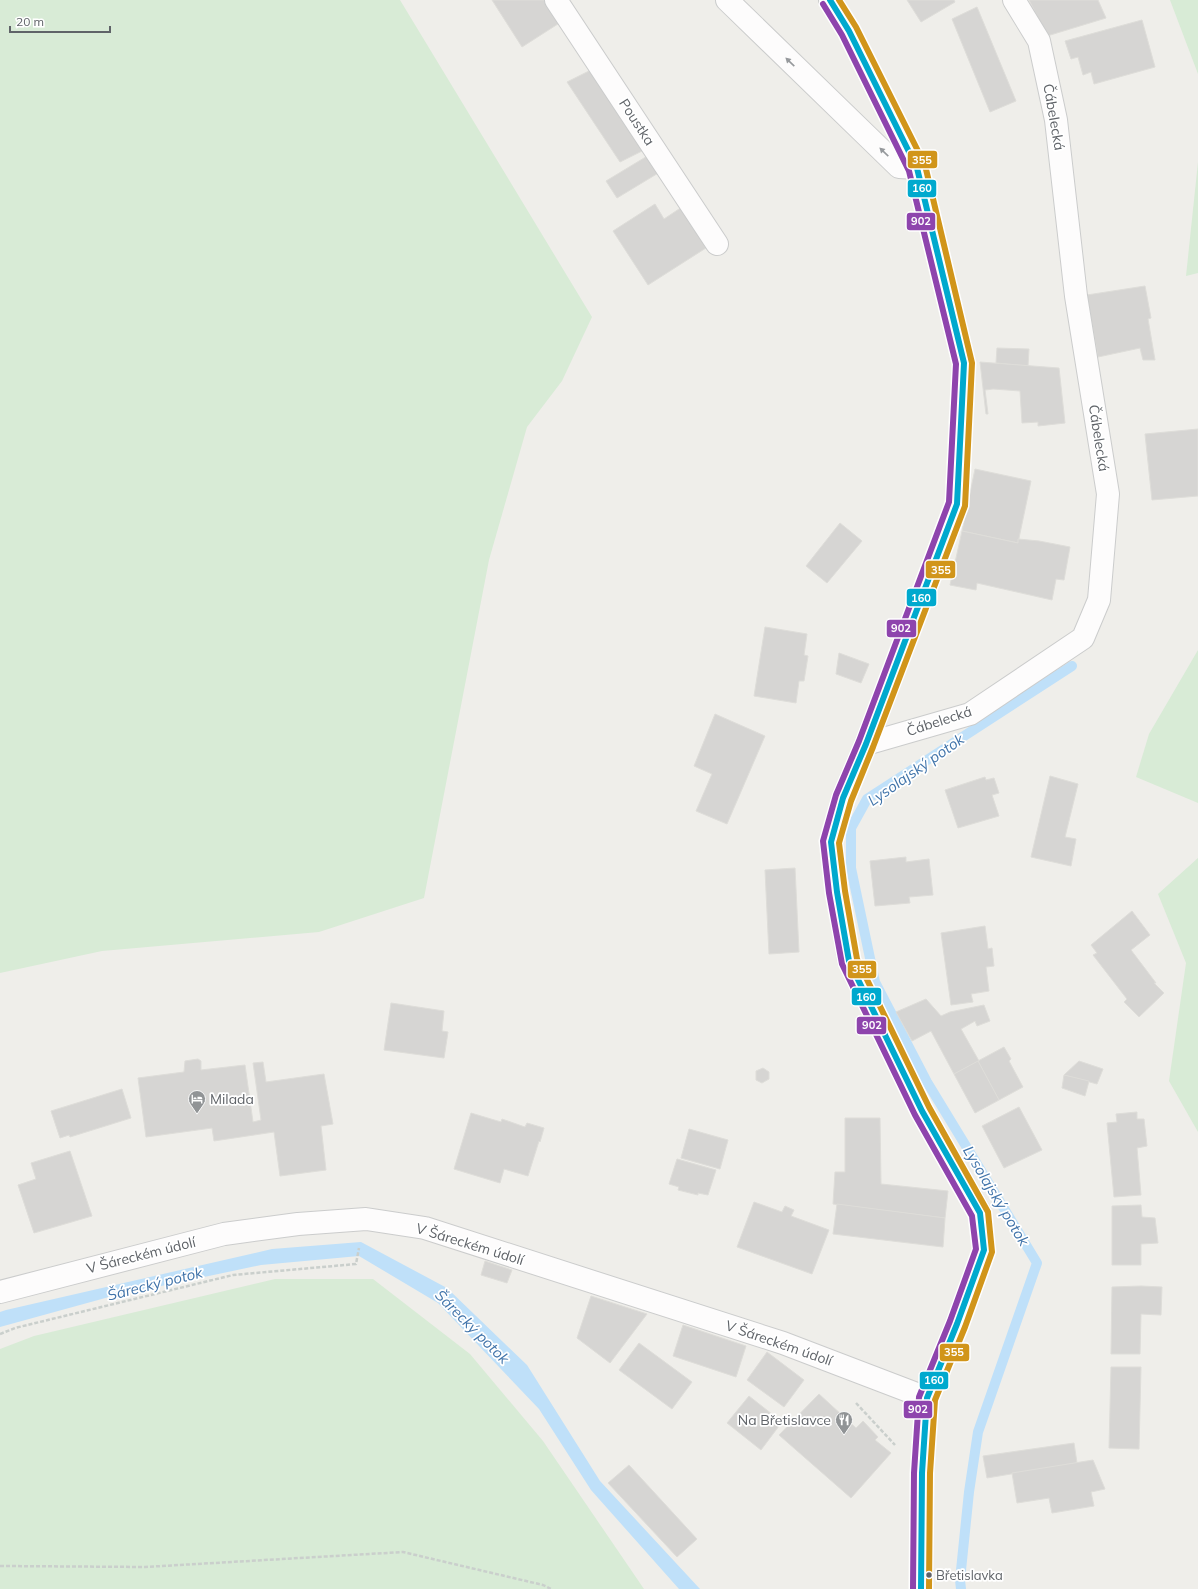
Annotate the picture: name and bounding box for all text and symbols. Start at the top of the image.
scale bar [10,8,110,34]
text: 20 m [16,14,44,29]
one-way arrow [786,58,795,67]
street label: Čábelecká [1039,82,1069,152]
street label: Poustka [615,95,659,149]
one-way arrow [879,147,889,157]
line badge: 355 [907,150,938,169]
text: 355 [912,153,932,167]
line badge: 160 [907,179,937,198]
text: 160 [912,181,932,195]
line badge: 902 [906,212,936,231]
text: 902 [911,214,931,228]
street label: Čábelecká [1085,403,1113,473]
line badge: 355 [925,560,956,579]
text: 355 [931,563,951,577]
line badge: 160 [906,588,937,607]
text: 160 [911,591,931,605]
line badge: 902 [886,619,917,638]
text: 902 [891,621,911,635]
street label: Čábelecká [904,702,974,740]
water label: Lysolajský potok [864,729,969,810]
line badge: 355 [847,960,877,979]
text: 355 [852,962,872,976]
line badge: 160 [851,987,882,1006]
text: 160 [856,990,876,1004]
line badge: 902 [856,1016,887,1035]
text: 902 [862,1018,882,1032]
hotel icon: Milada [187,1089,207,1114]
place label: Milada [210,1090,254,1108]
water label: Lysolajský potok [959,1142,1034,1250]
street label: V Šáreckém údolí [414,1219,527,1269]
street label: V Šáreckém údolí [85,1233,198,1277]
water label: Šárecký potok [105,1262,206,1305]
water label: Šárecký potok [431,1285,514,1369]
street label: V Šáreckém údolí [723,1316,835,1370]
line badge: 355 [939,1343,970,1362]
text: 355 [944,1345,964,1359]
line badge: 160 [919,1371,949,1390]
text: 160 [924,1373,944,1387]
line badge: 902 [903,1400,933,1419]
text: 902 [908,1402,928,1416]
restaurant icon: Na Břetislavce [834,1410,854,1435]
place label: Na Břetislavce [738,1411,831,1429]
place label: Břetislavka [936,1567,1003,1583]
marker: Břetislavka [924,1570,934,1580]

